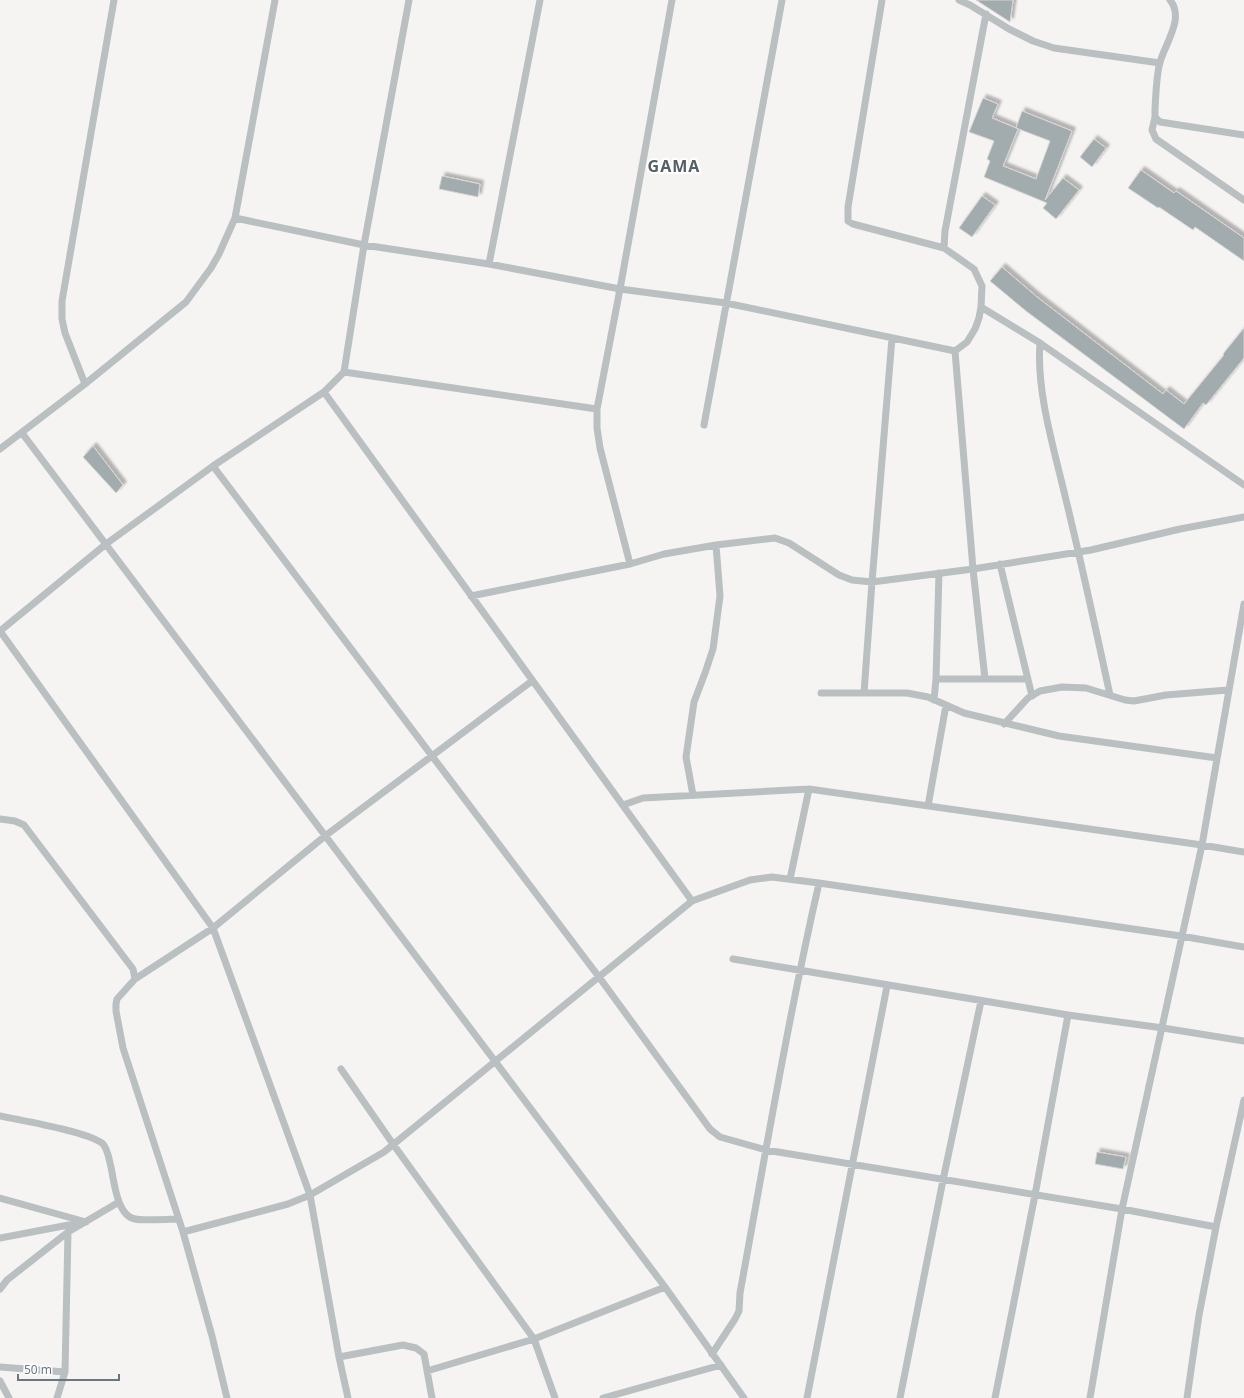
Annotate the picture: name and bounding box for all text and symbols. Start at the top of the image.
district label: GAMA [648,155,700,177]
scale bar [18,1356,119,1382]
text: 50 m [24,1361,52,1378]

